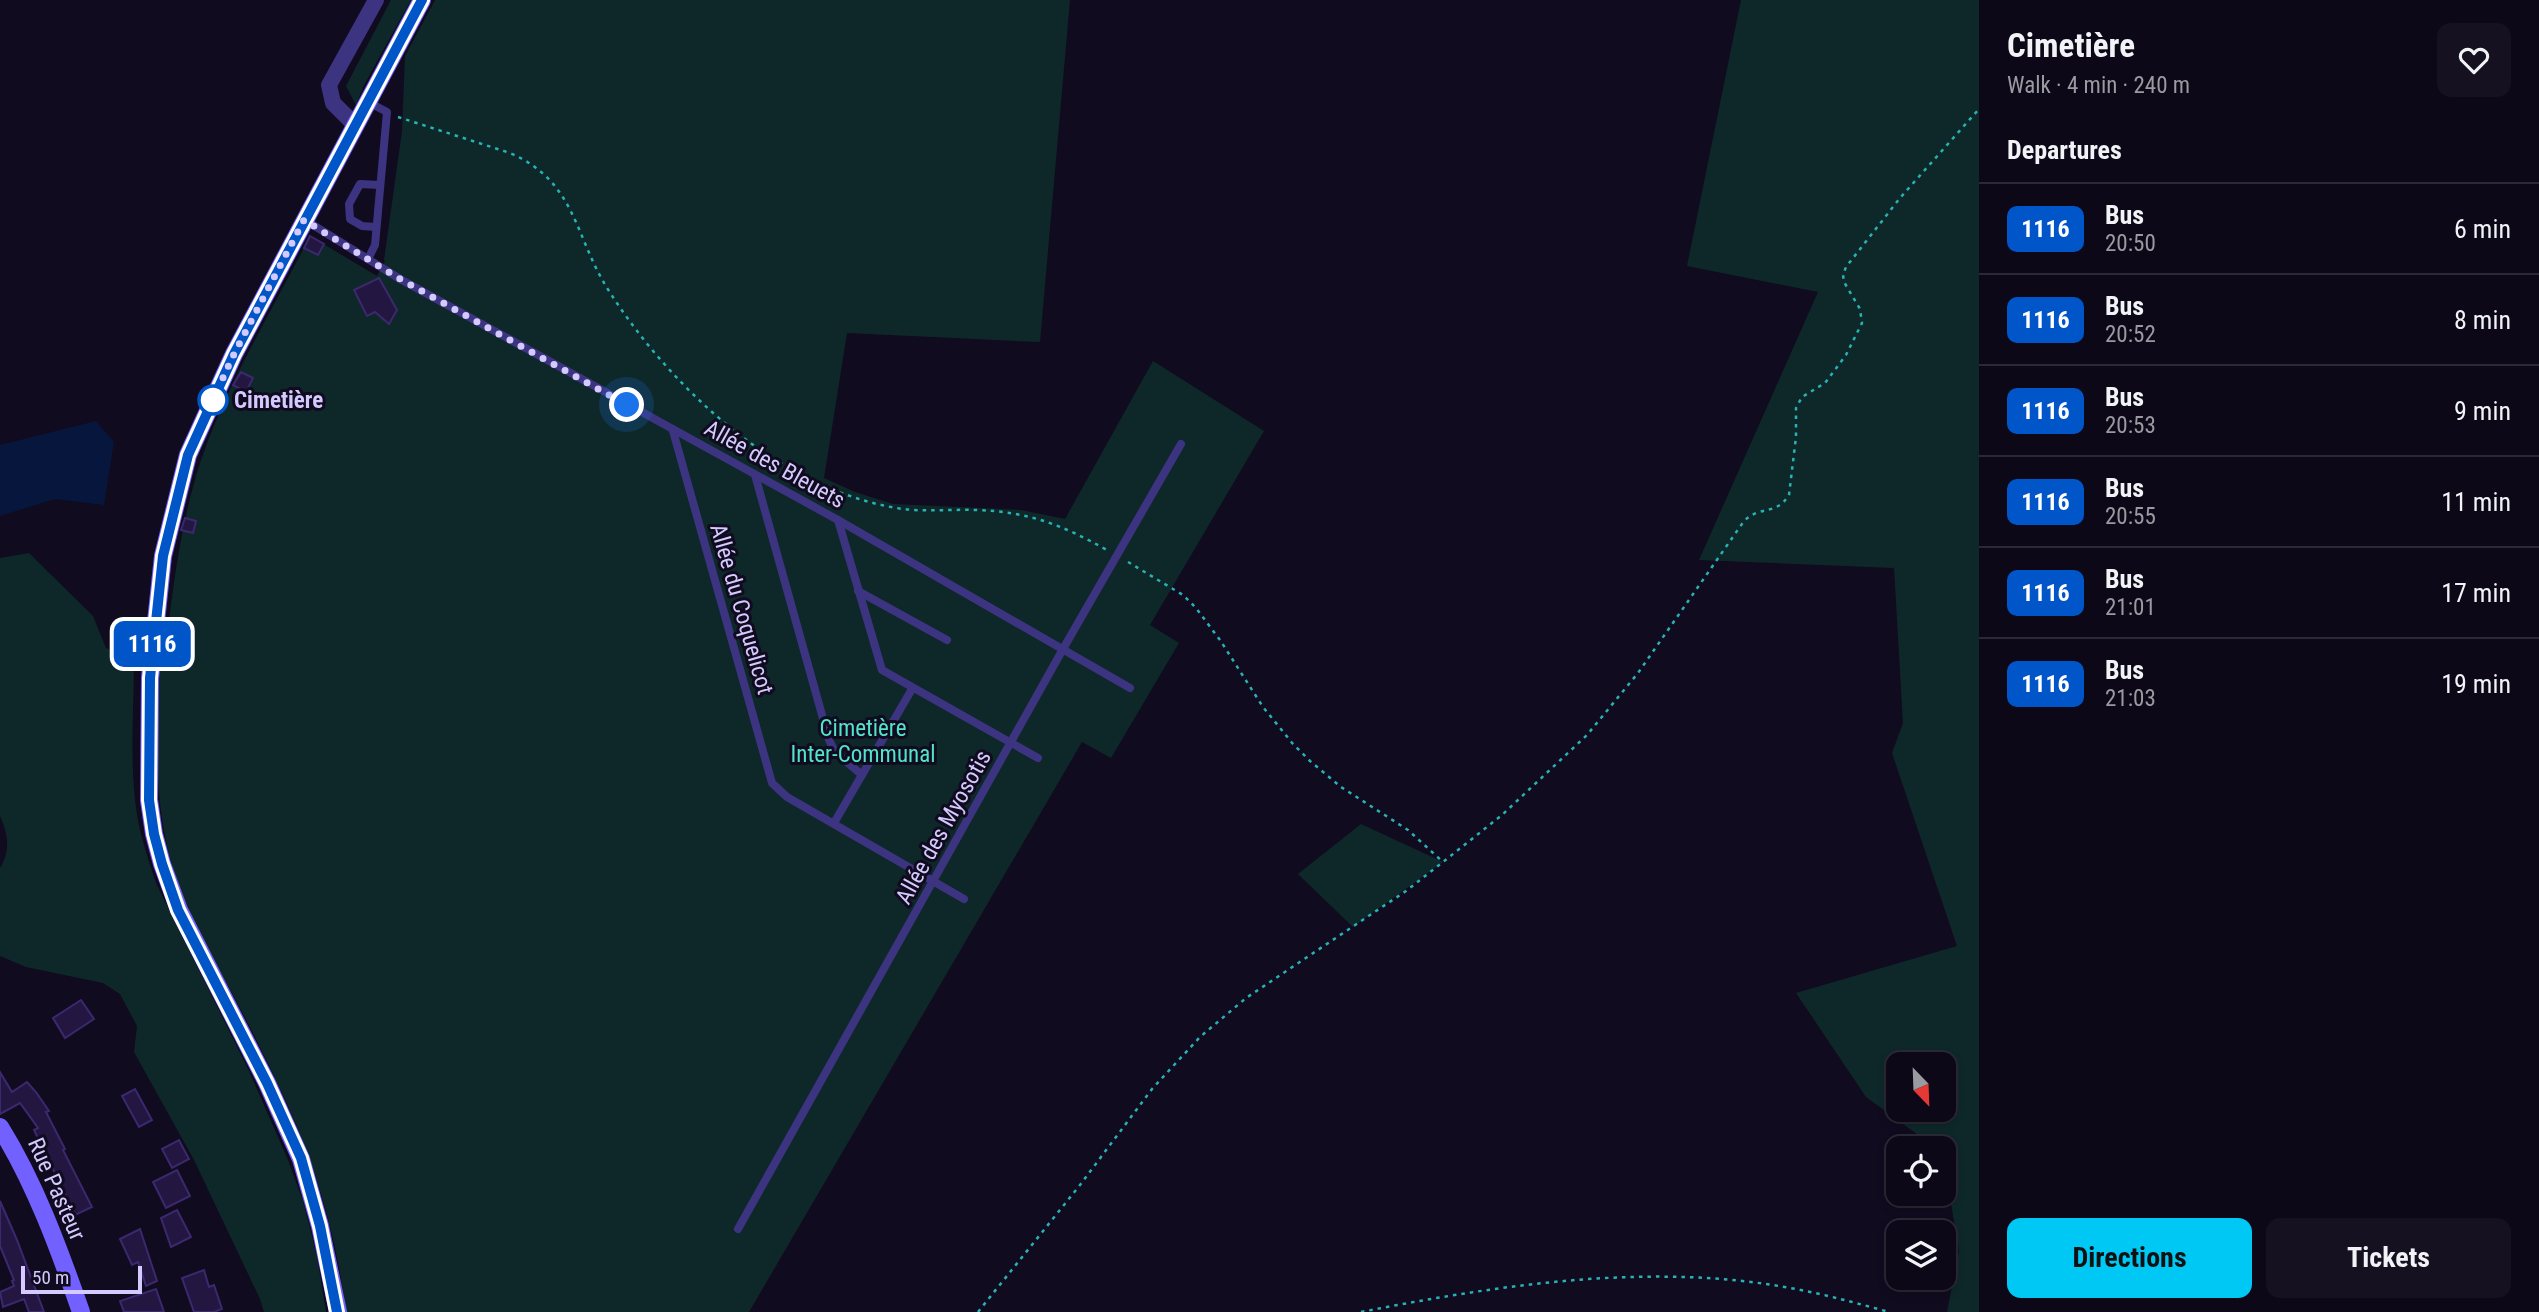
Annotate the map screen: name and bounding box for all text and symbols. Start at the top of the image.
button: heart [2437,23,2511,97]
text: Cimetière [2007,26,2135,65]
text: Walk · 4 min · 240 m [2007,72,2190,99]
text: Departures [2007,135,2122,165]
text: Bus [2105,200,2144,230]
text: 6 min [2454,214,2511,244]
text: 1116 [2021,215,2070,243]
text: 20:50 [2105,230,2156,257]
text: Bus [2105,291,2144,321]
text: 8 min [2454,305,2511,335]
text: 1116 [2021,306,2070,334]
text: 20:52 [2105,321,2156,348]
text: Bus [2105,382,2144,412]
marker: Cimetière [198,385,228,415]
place label: Cimetière [234,387,323,414]
your location [609,387,644,422]
text: 9 min [2454,396,2511,426]
text: 1116 [2021,397,2070,425]
text: 20:53 [2105,412,2156,439]
street label: Allée des Bleuets [700,415,850,514]
text: Bus [2105,473,2144,503]
text: 11 min [2441,487,2511,517]
text: 1116 [2021,488,2070,516]
text: 20:55 [2105,503,2156,530]
street label: Allée du Coquelicot [704,521,779,697]
text: Bus [2105,564,2144,594]
text: 17 min [2441,578,2511,608]
text: 1116 [2021,579,2070,607]
text: 21:01 [2105,594,2156,621]
line badge: 1116 [103,621,201,667]
text: 1116 [128,630,176,658]
text: Bus [2105,655,2144,685]
text: 19 min [2441,669,2511,699]
text: 1116 [2021,670,2070,698]
text: 21:03 [2105,685,2156,712]
park label: Cimetière Inter-Communal [791,715,935,768]
street label: Allée des Myosotis [890,746,997,909]
north arrow [1886,1052,1956,1122]
map controls [1886,1052,1956,1290]
street label: Rue Pasteur [22,1134,91,1245]
button: locate [1886,1136,1956,1206]
button: Directions [2007,1218,2252,1298]
button: Tickets [2266,1218,2511,1298]
button: layers [1886,1220,1956,1290]
scale bar [21,1263,142,1295]
text: 50 m [32,1266,69,1289]

